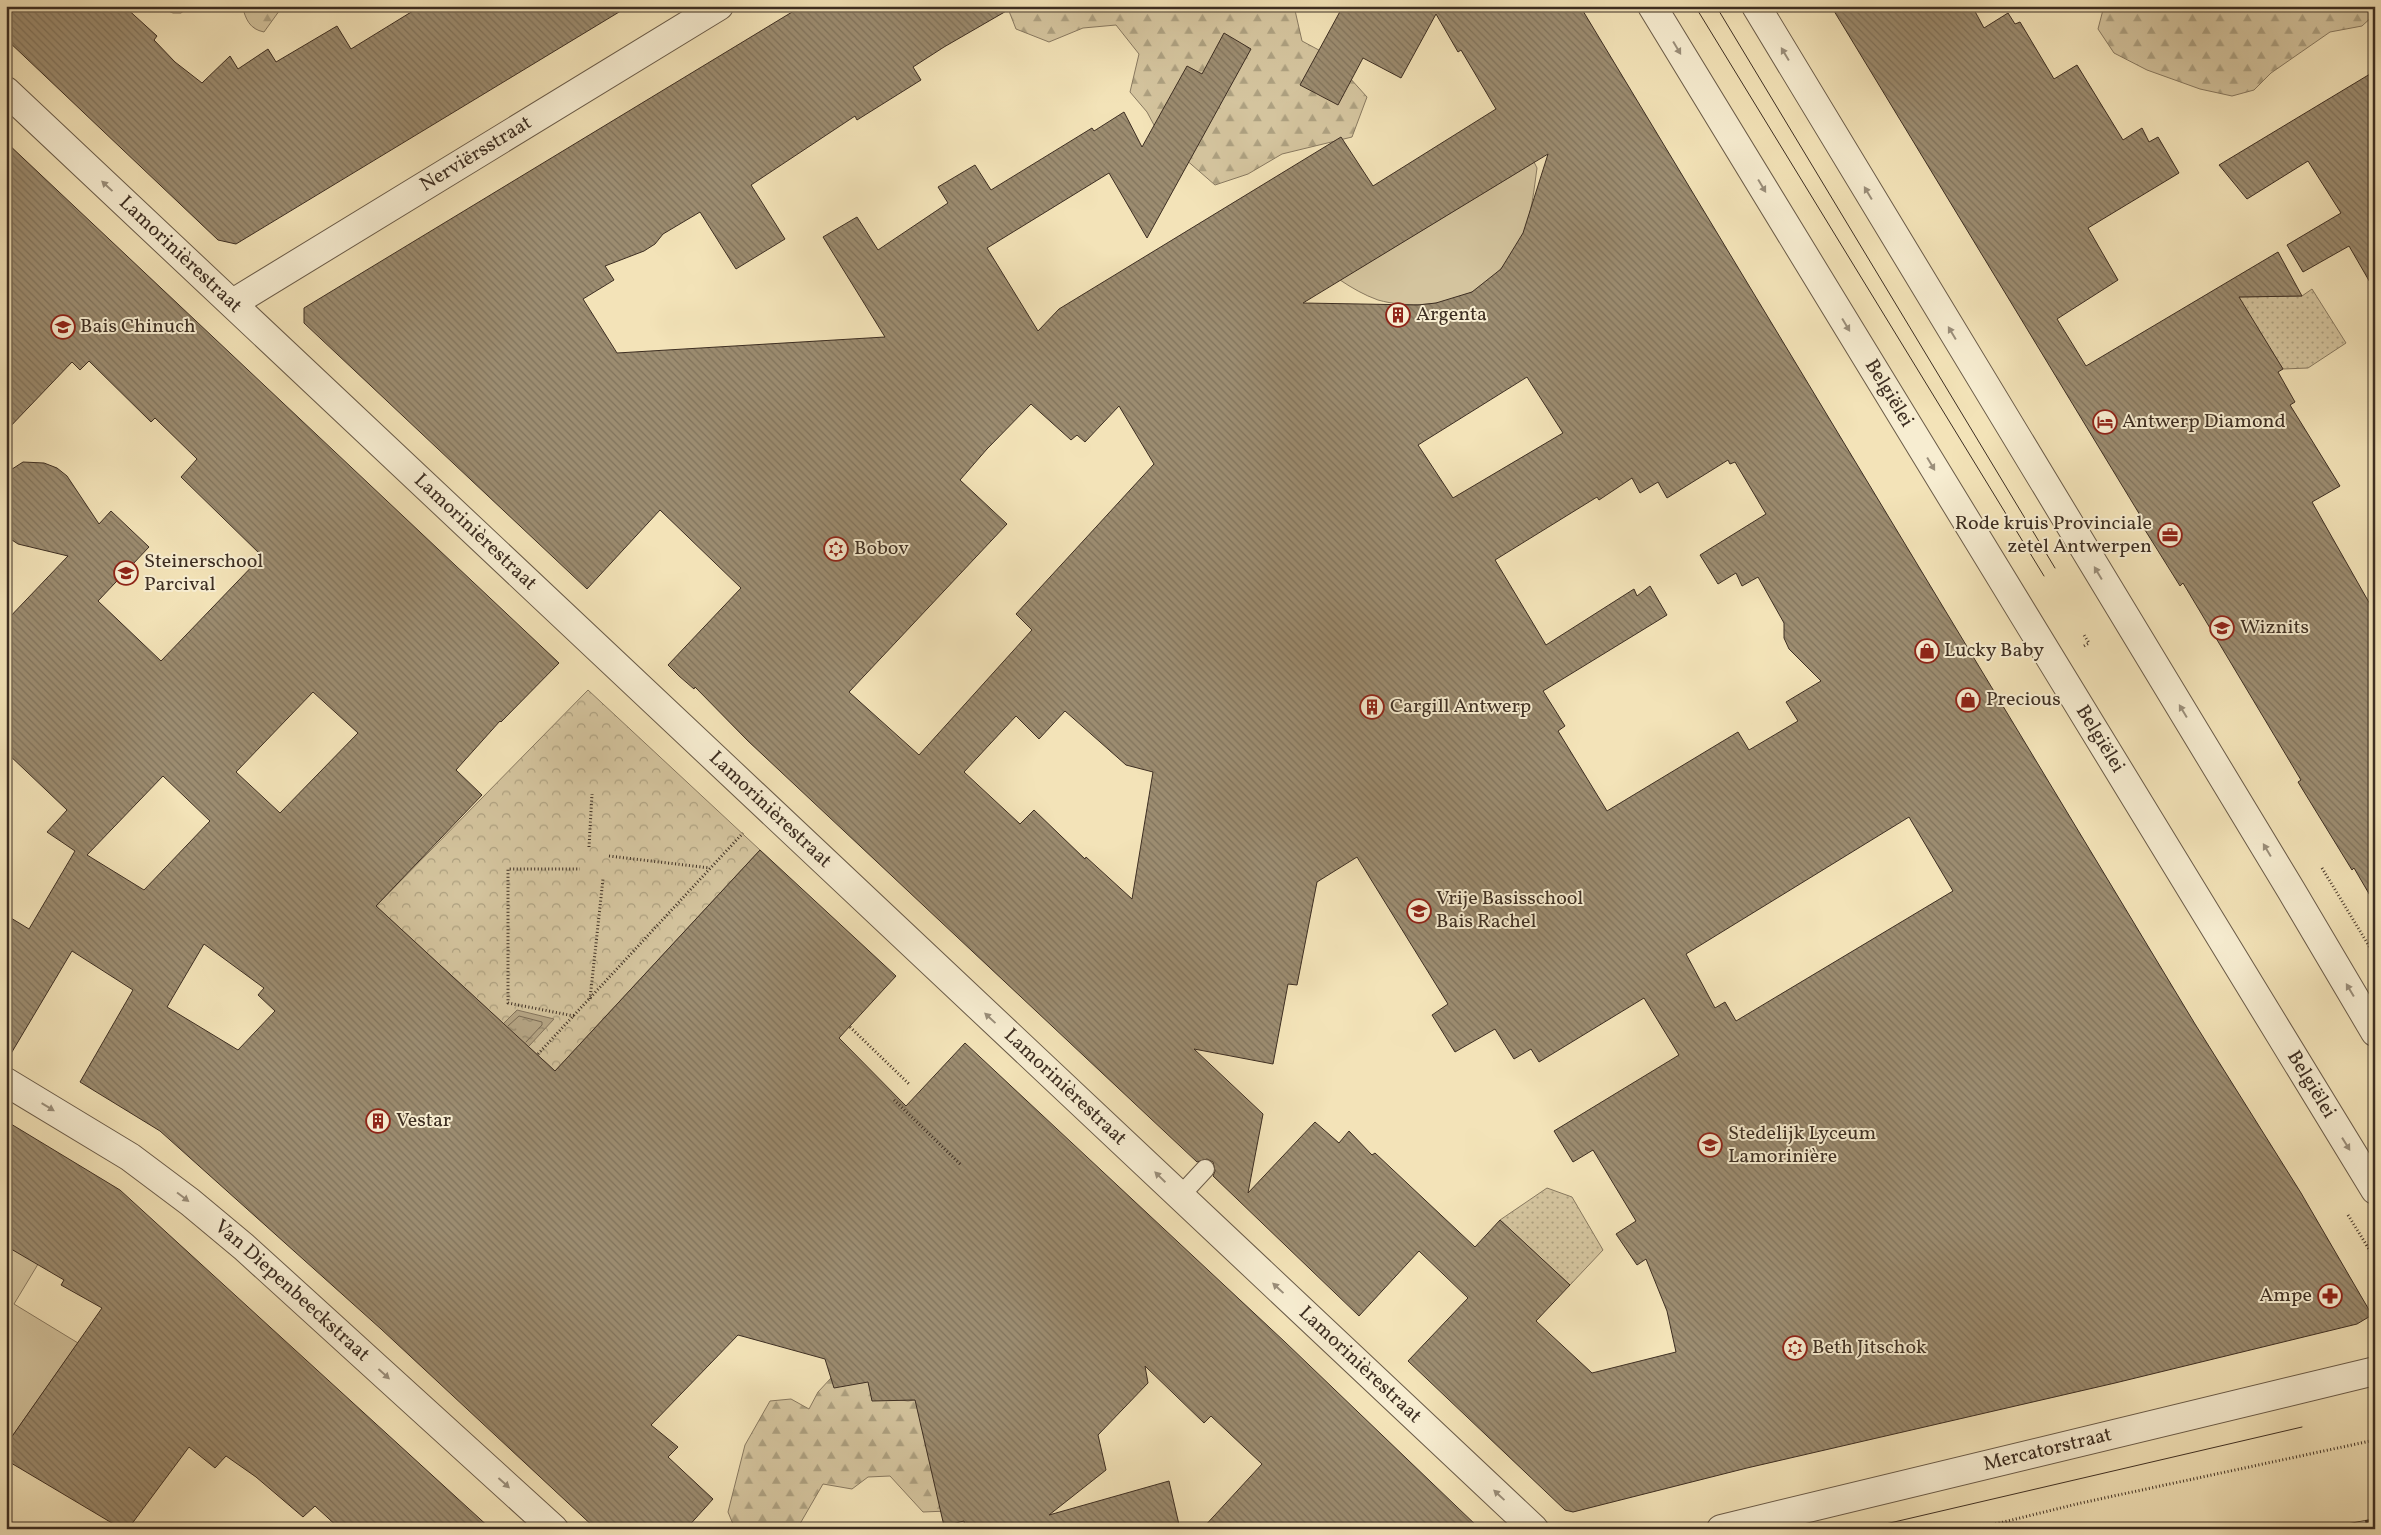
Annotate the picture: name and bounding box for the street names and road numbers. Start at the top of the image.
street label: Nerviërsstraat [415,109,537,199]
street label: Lamorinièrestraat [112,190,248,320]
street label: Belgiëlei [1857,354,1920,433]
street label: Lamorinièrestraat [407,467,543,597]
street label: Belgiëlei [2068,700,2131,779]
street label: Lamorinièrestraat [702,745,838,875]
street label: Lamorinièrestraat [997,1022,1133,1152]
street label: Belgiëlei [2279,1045,2342,1124]
street label: Van Diepenbeeckstraat [208,1213,376,1369]
street label: Lamorinièrestraat [1292,1300,1428,1430]
street label: Mercatorstraat [1981,1421,2115,1479]

